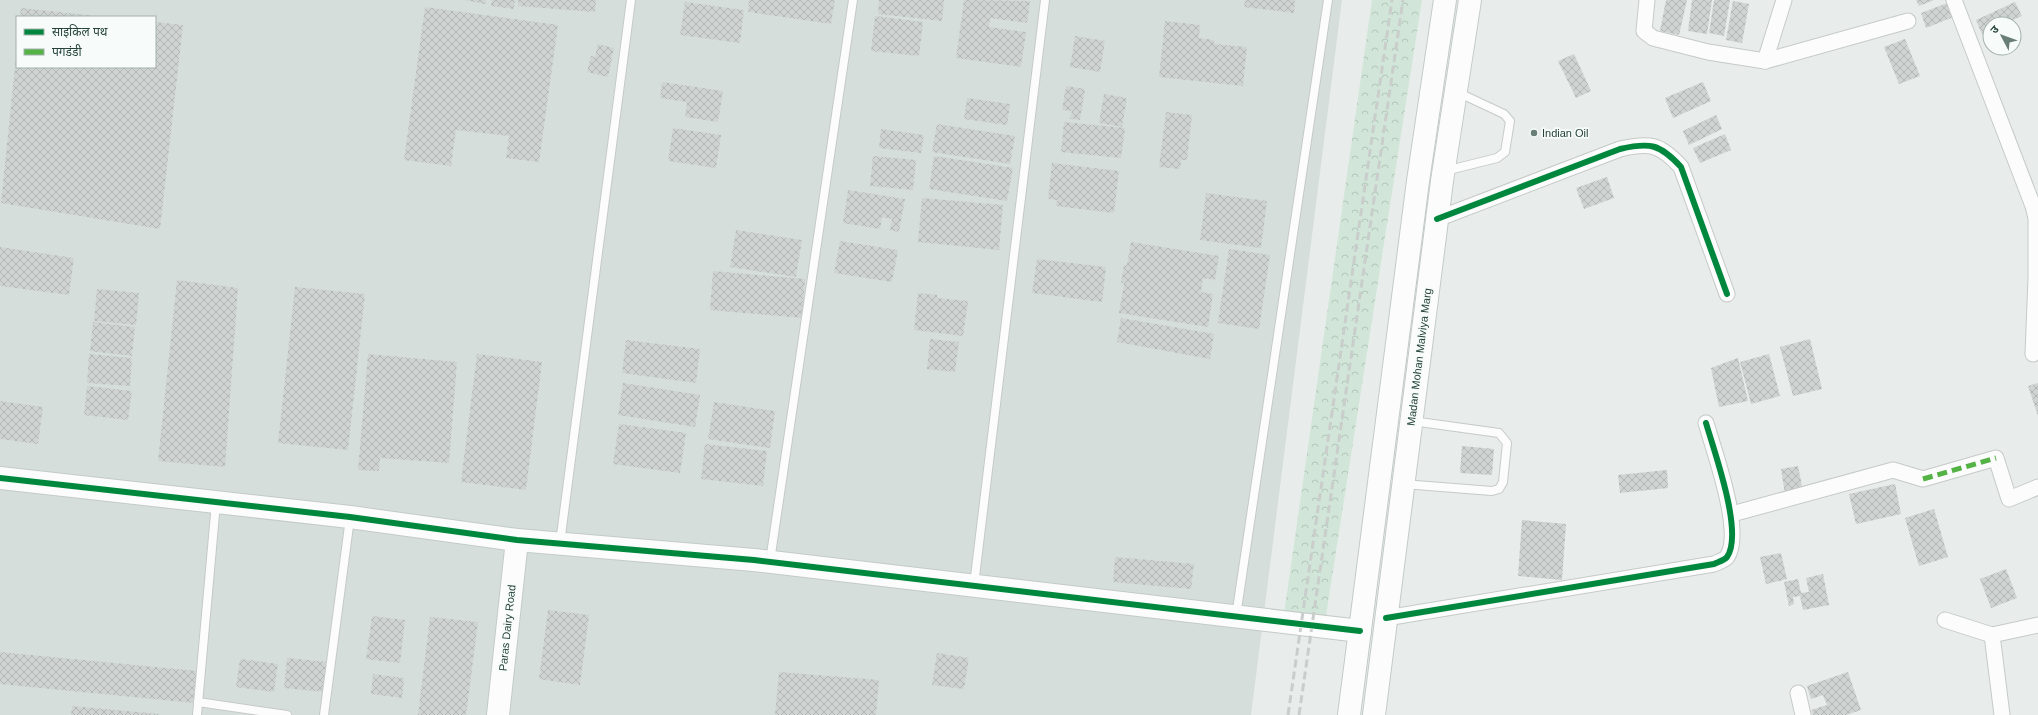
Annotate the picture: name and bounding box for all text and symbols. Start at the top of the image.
legend [16,16,156,68]
north arrow [1982,16,2022,56]
text: उ [1988,23,2001,36]
text: साइकिल पथ [52,24,108,39]
text: पगडंडी [52,44,82,59]
place label: Indian Oil [1542,127,1588,139]
marker: Indian Oil [1529,128,1539,138]
street label: Madan Mohan Malviya Marg [1405,287,1433,427]
street label: Paras Dairy Road [496,584,518,672]

